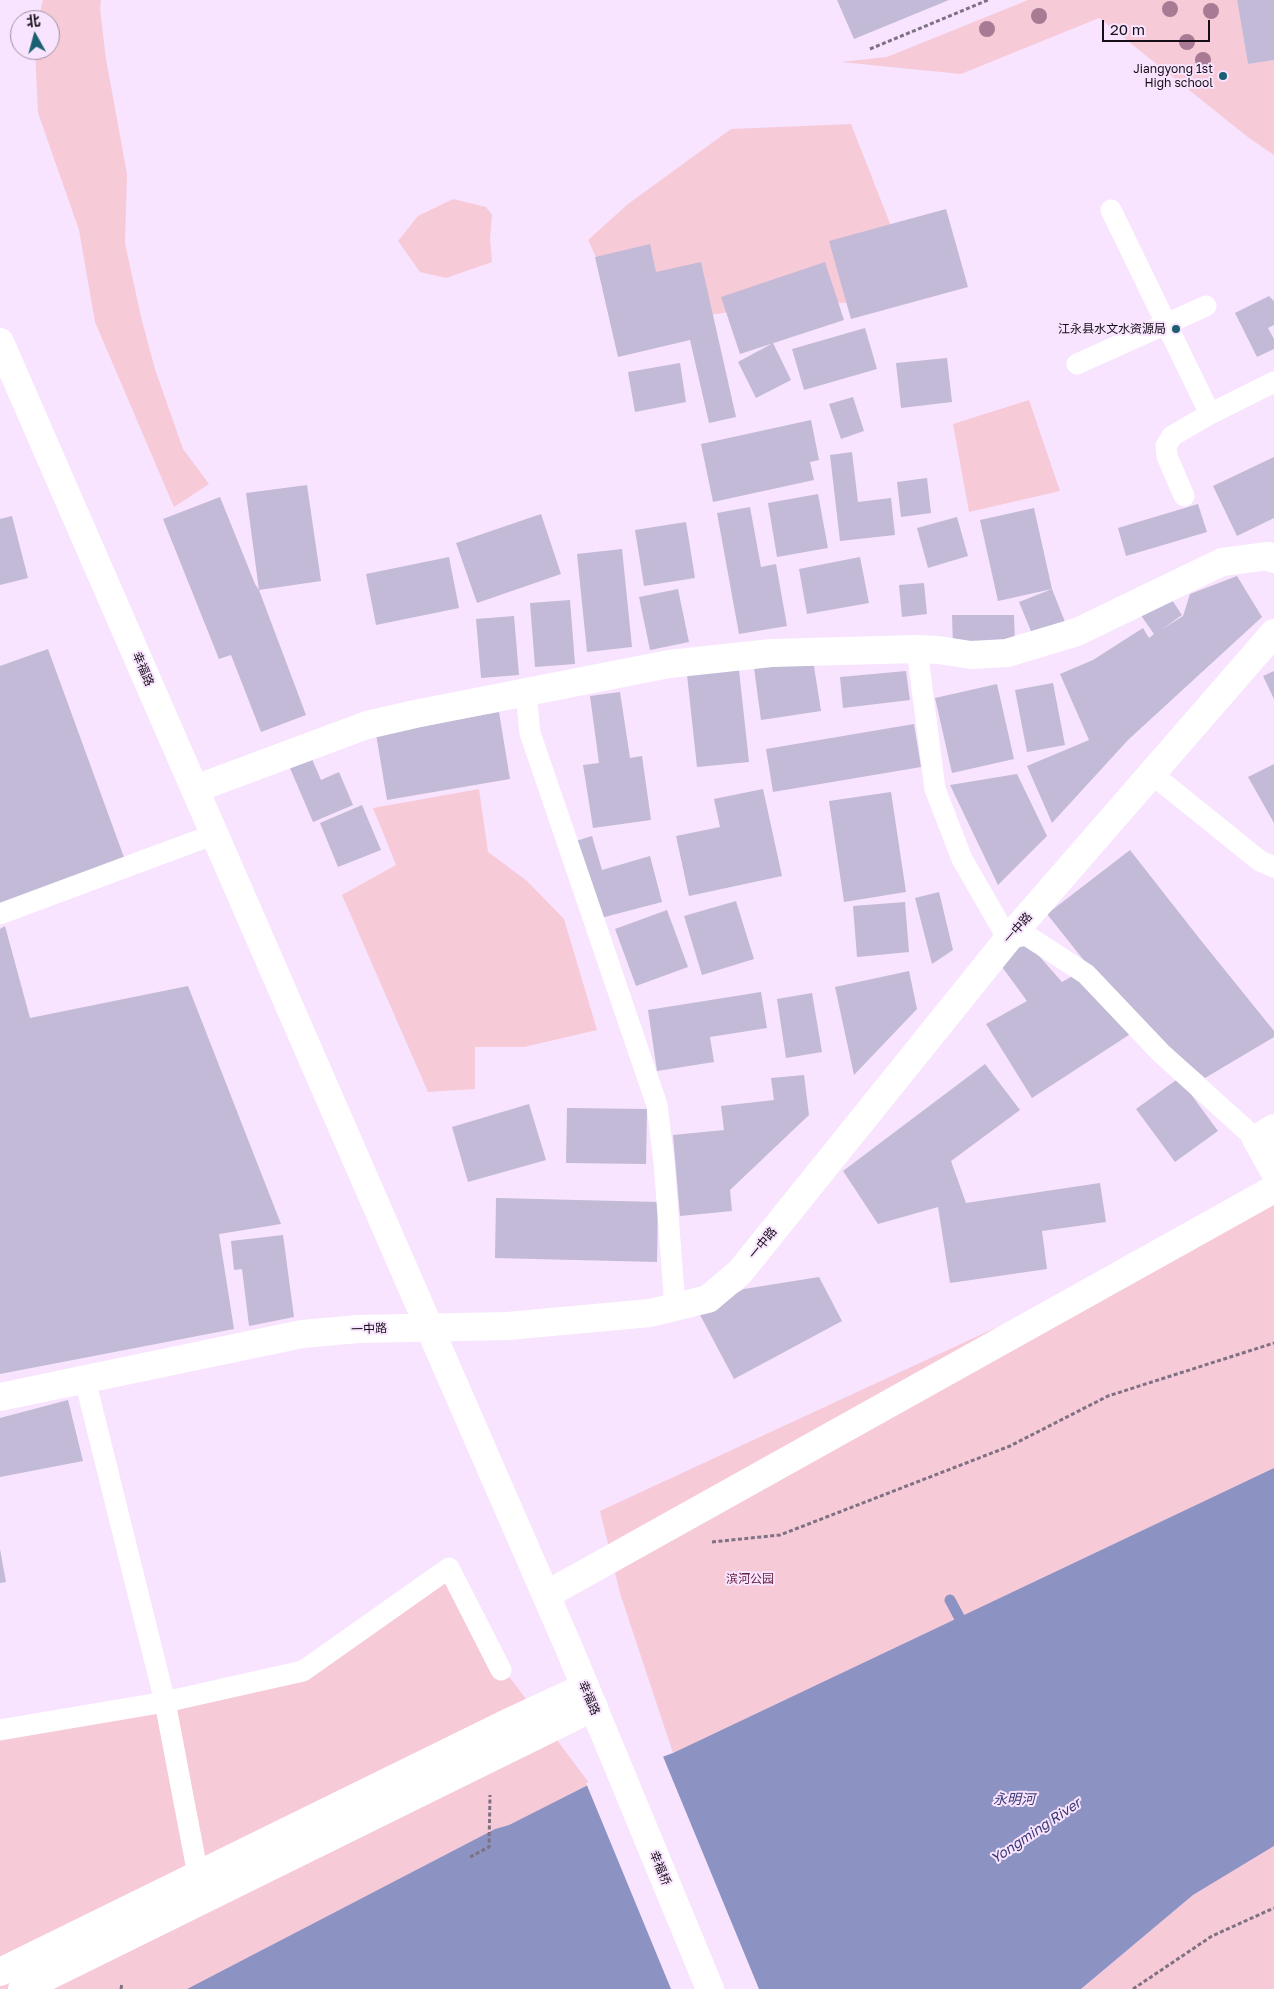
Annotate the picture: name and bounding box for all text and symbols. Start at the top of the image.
north arrow [10,10,60,60]
scale bar [1104,10,1212,42]
text: 北 [25,11,41,30]
text: 20 m [1110,20,1145,38]
place label: Jiangyong 1st High school [1133,62,1213,90]
marker: Jiangyong 1st High school [1217,70,1229,82]
place label: 江永县水文水资源局 [1058,322,1166,336]
marker: 江永县水文水资源局 [1170,323,1182,335]
street label: 幸福路 [129,650,157,688]
street label: 一中路 [1001,910,1035,946]
street label: 一中路 [746,1224,780,1262]
street label: 一中路 [351,1321,387,1337]
park label: 滨河公园 [726,1572,774,1586]
street label: 幸福路 [575,1679,603,1717]
water label: 永明河 [993,1792,1035,1808]
water label: Yongming River [988,1795,1084,1867]
street label: 幸福桥 [647,1849,673,1887]

